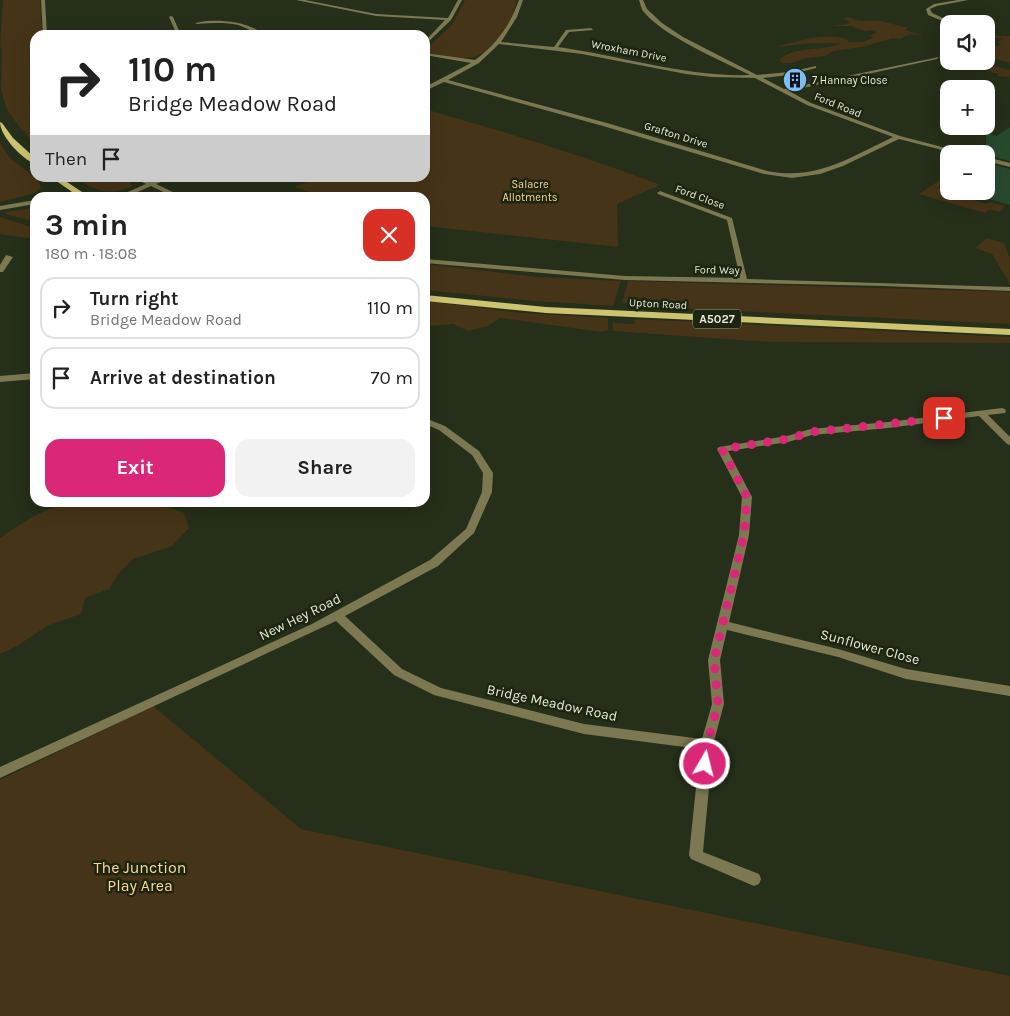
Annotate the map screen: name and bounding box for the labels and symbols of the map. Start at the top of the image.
street label: Wroxham Drive [590,37,668,65]
building icon: 7 Hannay Close [782,67,808,93]
place label: 7 Hannay Close [812,74,888,87]
street label: Ford Road [812,90,864,120]
street label: Grafton Drive [643,119,710,151]
park label: Salacre Allotments [502,178,558,204]
street label: Ford Close [673,182,727,212]
street label: Ford Way [694,263,740,277]
street label: Upton Road [629,296,687,312]
road number: A5027 [693,310,741,328]
pin [923,397,965,439]
street label: New Hey Road [256,590,344,644]
street label: Sunflower Close [818,626,922,668]
street label: Bridge Meadow Road [485,681,619,725]
position arrow [678,737,730,789]
park label: The Junction Play Area [94,858,186,895]

